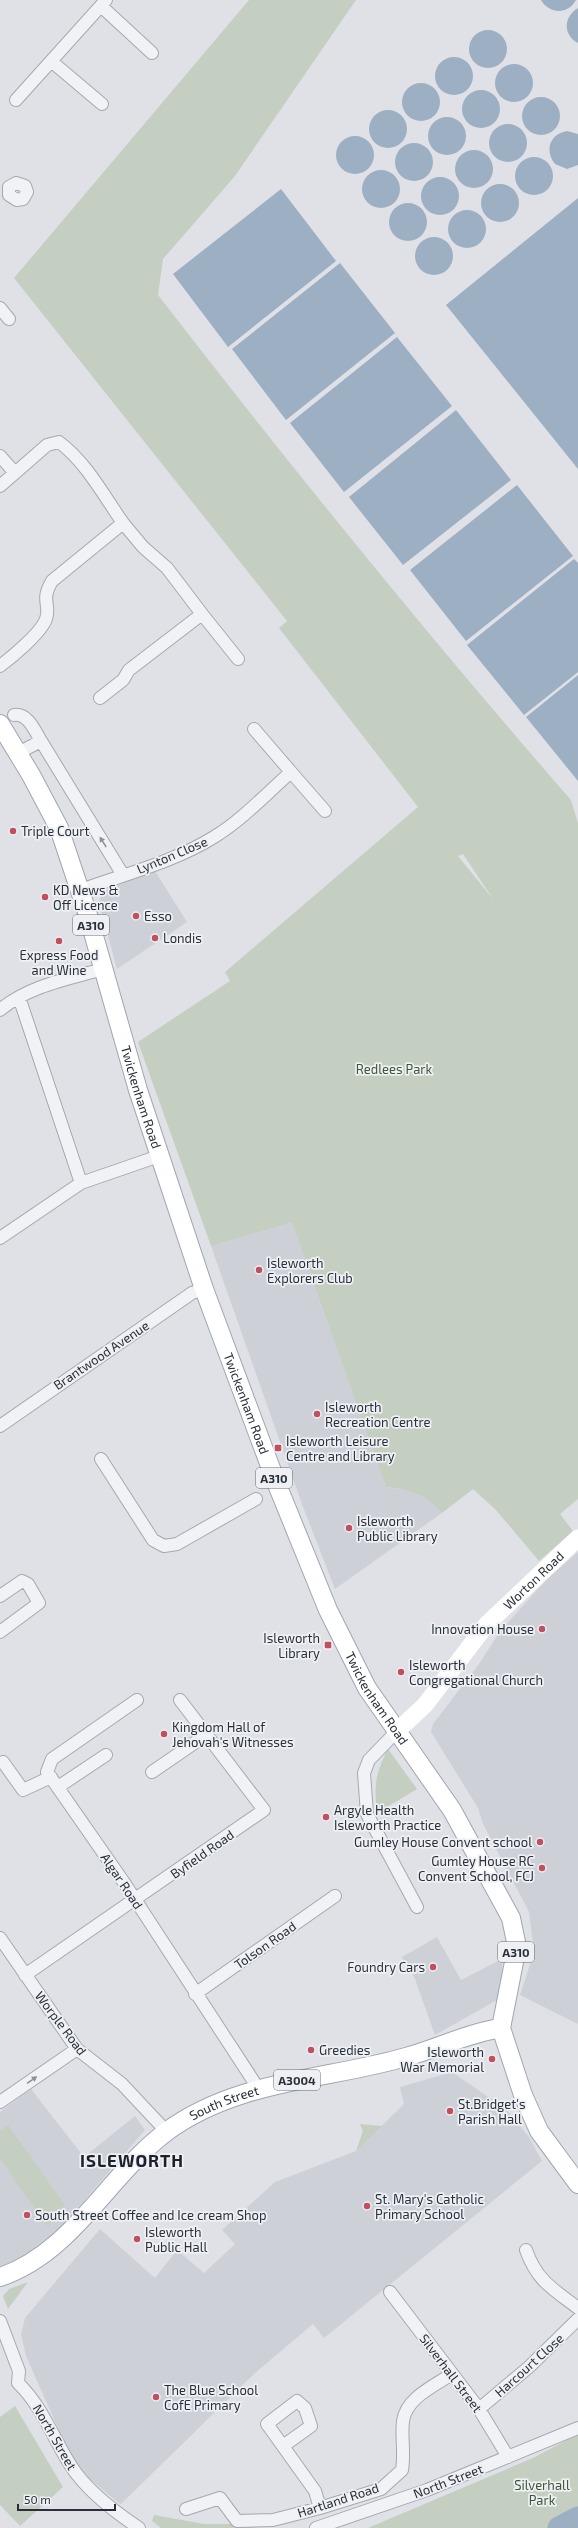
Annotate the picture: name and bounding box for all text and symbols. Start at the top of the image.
place label: Triple Court [21,823,89,839]
marker: Triple Court [8,826,18,836]
street label: Lynton Close [134,833,210,877]
one-way arrow [99,836,106,848]
place label: KD News & Off Licence [53,882,119,913]
marker: KD News & Off Licence [40,892,50,902]
place label: Esso [144,908,172,924]
marker: Esso [131,911,141,921]
road number: A310 [73,915,109,935]
place label: Londis [163,930,202,946]
marker: Londis [150,933,160,943]
marker: Express Food and Wine [54,936,64,946]
place label: Express Food and Wine [20,947,98,978]
street label: Twickenham Road [118,1044,165,1151]
park label: Redlees Park [356,1061,433,1077]
place label: Isleworth Explorers Club [267,1255,353,1286]
marker: Isleworth Explorers Club [254,1265,264,1275]
street label: Brantwood Avenue [50,1317,152,1393]
street label: Twickenham Road [220,1350,273,1456]
place label: Isleworth Recreation Centre [325,1399,430,1430]
marker: Isleworth Recreation Centre [312,1409,322,1419]
place label: Isleworth Leisure Centre and Library [286,1433,395,1464]
marker: Isleworth Leisure Centre and Library [273,1443,283,1453]
road number: A310 [256,1468,292,1488]
place label: Isleworth Public Library [357,1513,438,1544]
marker: Isleworth Public Library [344,1523,354,1533]
street label: Worton Road [500,1548,567,1613]
place label: Innovation House [431,1621,534,1637]
marker: Innovation House [537,1624,547,1634]
place label: Isleworth Library [263,1630,320,1661]
marker: Isleworth Library [323,1640,333,1650]
street label: Twickenham Road [342,1649,412,1748]
place label: Isleworth Congregational Church [409,1657,543,1688]
marker: Isleworth Congregational Church [396,1667,406,1677]
place label: Kingdom Hall of Jehovah's Witnesses [172,1719,294,1750]
marker: Kingdom Hall of Jehovah's Witnesses [159,1729,169,1739]
place label: Argyle Health Isleworth Practice [334,1802,441,1833]
marker: Argyle Health Isleworth Practice [321,1812,331,1822]
street label: Byfield Road [167,1826,237,1882]
place label: Gumley House Convent school [354,1834,532,1850]
marker: Gumley House Convent school [535,1837,545,1847]
street label: Algar Road [97,1850,147,1912]
place label: Gumley House RC Convent School, FCJ [418,1853,534,1884]
marker: Gumley House RC Convent School, FCJ [537,1863,547,1873]
street label: Tolson Road [231,1918,299,1972]
road number: A310 [498,1942,534,1962]
place label: Foundry Cars [347,1959,425,1975]
marker: Foundry Cars [428,1962,438,1972]
street label: Worple Road [32,1988,90,2058]
place label: Greedies [319,2042,370,2058]
place label: Isleworth War Memorial [400,2044,484,2075]
marker: Greedies [306,2045,316,2055]
marker: Isleworth War Memorial [487,2054,497,2064]
road number: A3004 [274,2070,320,2090]
one-way arrow [27,2076,37,2084]
street label: South Street [186,2082,261,2124]
place label: St.Bridget's Parish Hall [458,2096,526,2127]
marker: St.Bridget's Parish Hall [445,2106,455,2116]
district label: ISLEWORTH [80,2150,184,2170]
place label: St. Mary's Catholic Primary School [375,2191,484,2222]
marker: St. Mary's Catholic Primary School [362,2201,372,2211]
place label: South Street Coffee and Ice cream Shop [35,2207,266,2223]
marker: South Street Coffee and Ice cream Shop [22,2210,32,2220]
place label: Isleworth Public Hall [145,2224,208,2255]
marker: Isleworth Public Hall [132,2234,142,2244]
street label: Harcourt Close [491,2330,567,2400]
street label: Silverhall Street [416,2331,486,2415]
place label: The Blue School CofE Primary [164,2382,258,2413]
marker: The Blue School CofE Primary [151,2392,161,2402]
street label: North Street [30,2401,80,2473]
street label: North Street [411,2460,485,2502]
park label: Silverhall Park [514,2477,570,2508]
street label: Hartland Road [295,2479,381,2521]
scale bar [18,2486,115,2512]
text: 50 m [24,2492,51,2506]

